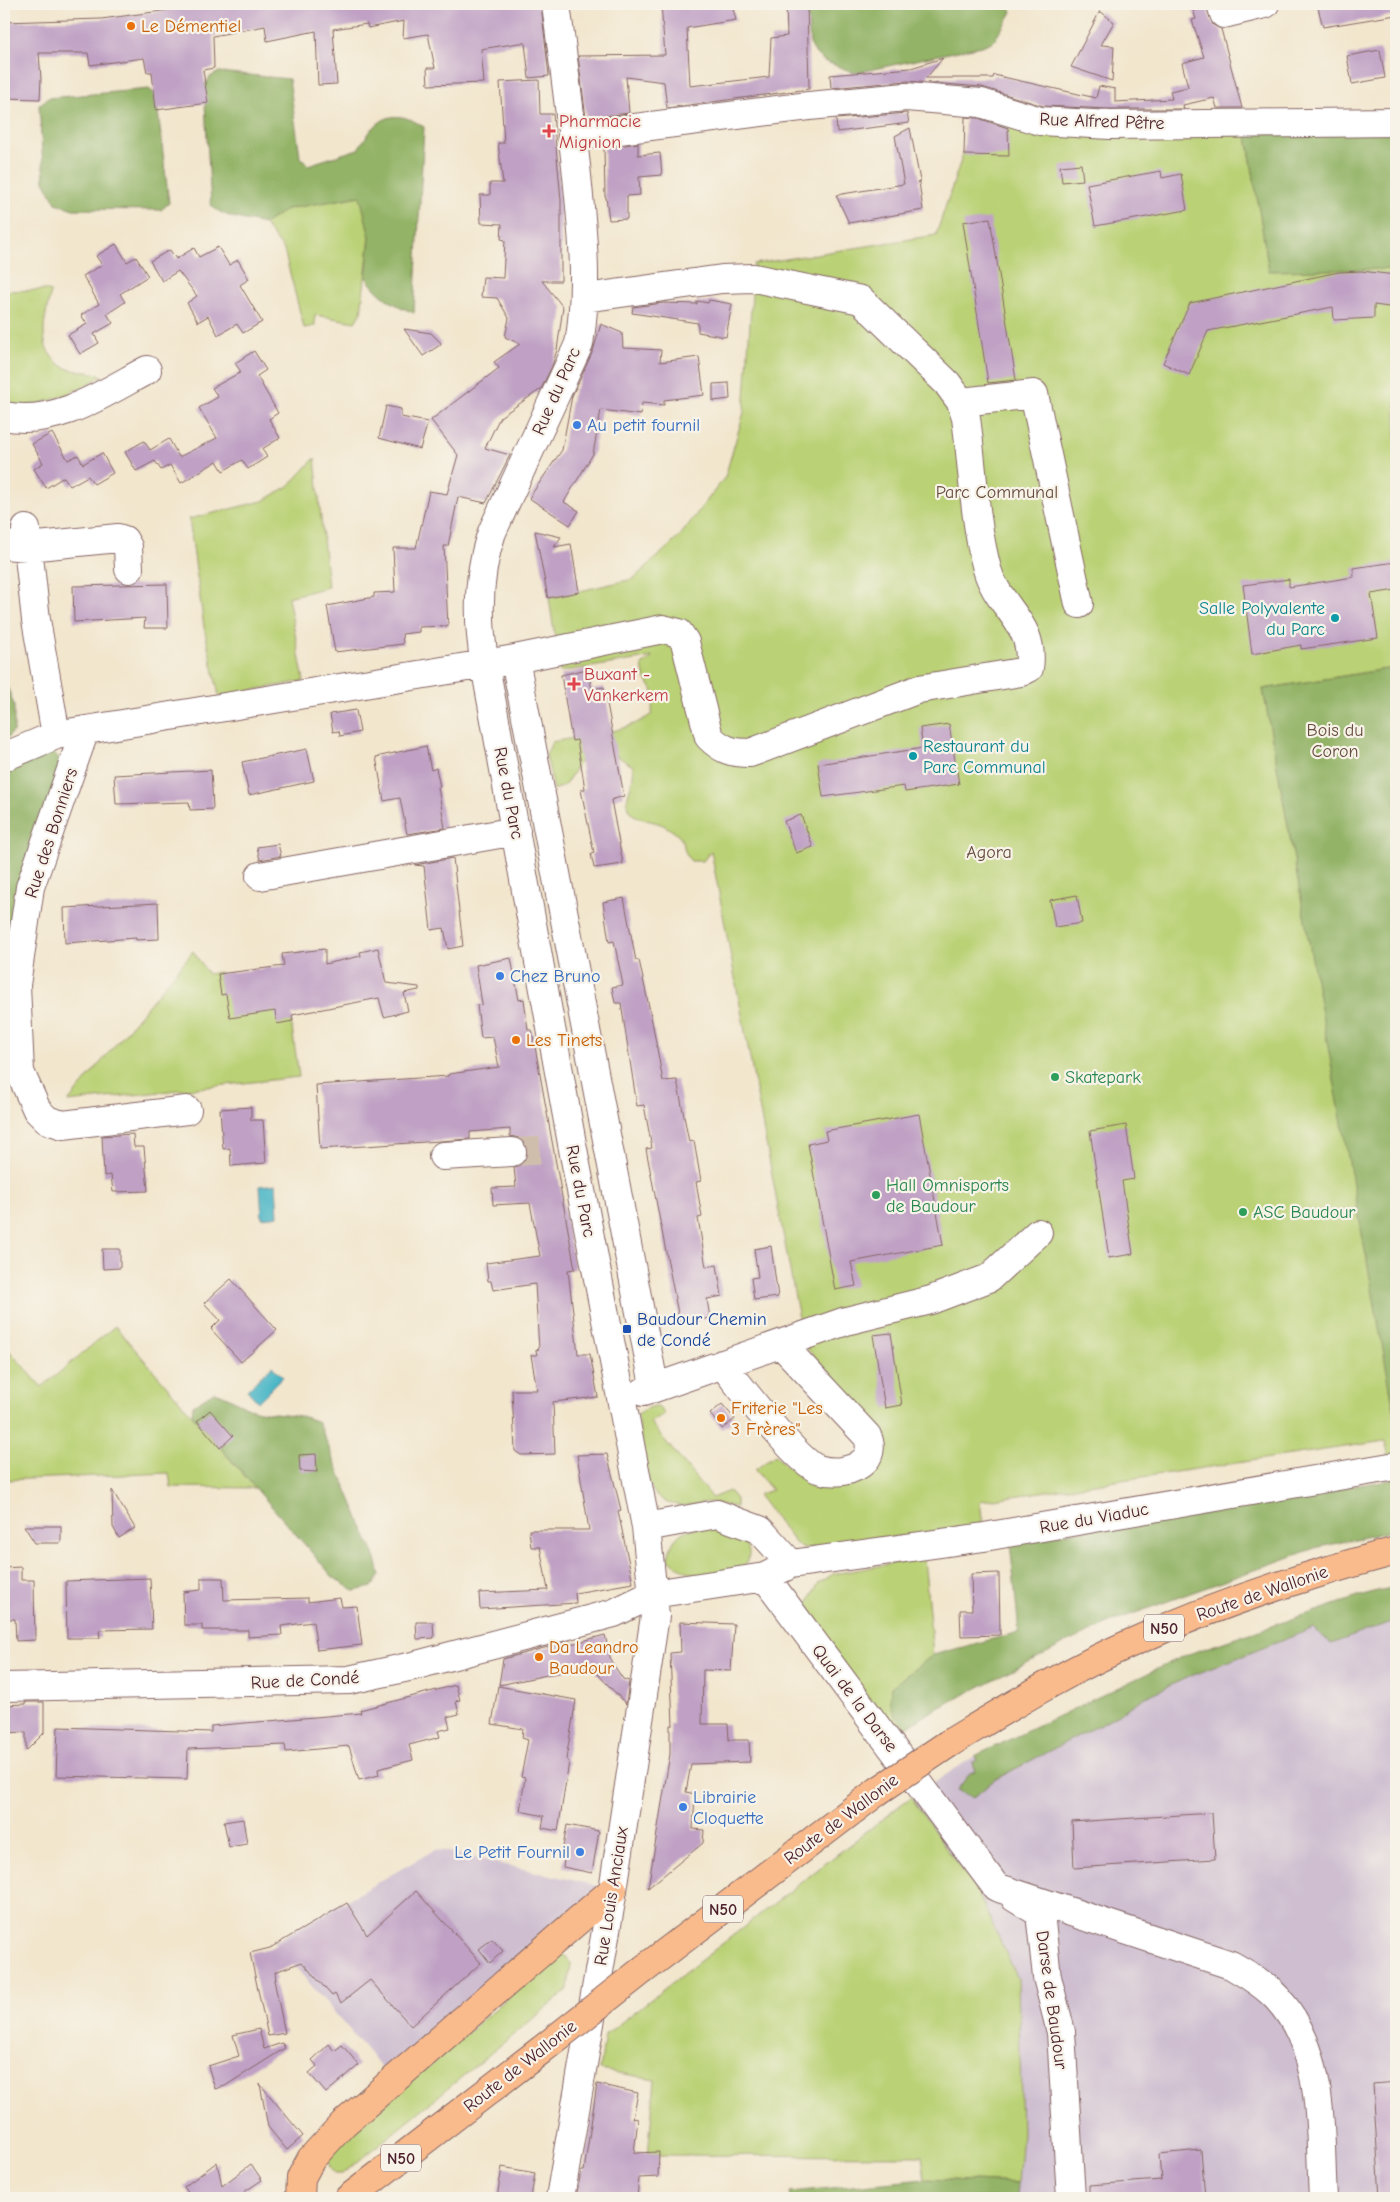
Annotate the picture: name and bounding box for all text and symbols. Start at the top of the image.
place label: Le Démentiel [141,16,241,37]
marker: Le Démentiel [125,20,137,32]
street label: Rue Alfred Pêtre [1039,109,1165,134]
place label: Pharmacie Mignion [559,111,641,153]
marker: Pharmacie Mignion [543,125,555,137]
street label: Rue du Parc [528,344,585,438]
place label: Au petit fournil [587,415,700,436]
marker: Au petit fournil [571,419,583,431]
park label: Parc Communal [936,482,1058,503]
place label: Salle Polyvalente du Parc [1199,598,1325,640]
marker: Salle Polyvalente du Parc [1329,612,1341,624]
place label: Buxant - Vankerkem [584,664,669,706]
marker: Buxant - Vankerkem [568,678,580,690]
park label: Bois du Coron [1306,720,1364,762]
place label: Restaurant du Parc Communal [923,736,1046,778]
street label: Rue du Parc [489,745,528,841]
marker: Restaurant du Parc Communal [907,750,919,762]
street label: Rue des Bonniers [21,766,82,901]
park label: Agora [966,842,1012,863]
place label: Chez Bruno [510,966,601,987]
marker: Chez Bruno [494,970,506,982]
place label: Les Tinets [526,1030,602,1051]
marker: Les Tinets [510,1034,522,1046]
place label: Skatepark [1065,1067,1141,1088]
marker: Skatepark [1049,1071,1061,1083]
street label: Rue du Parc [561,1143,600,1239]
place label: Hall Omnisports de Baudour [886,1175,1009,1217]
marker: Hall Omnisports de Baudour [870,1189,882,1201]
place label: ASC Baudour [1253,1202,1356,1223]
marker: ASC Baudour [1237,1206,1249,1218]
place label: Baudour Chemin de Condé [637,1309,767,1351]
marker: Baudour Chemin de Condé [621,1323,633,1335]
place label: Friterie "Les 3 Frères" [731,1398,823,1440]
marker: Friterie "Les 3 Frères" [715,1412,727,1424]
street label: Rue du Viaduc [1038,1499,1150,1538]
street label: Route de Wallonie [1194,1561,1331,1626]
road number: N50 [1144,1615,1184,1642]
place label: Da Leandro Baudour [549,1637,638,1679]
street label: Quai de la Darse [807,1640,902,1756]
marker: Da Leandro Baudour [533,1651,545,1663]
street label: Rue de Condé [250,1667,360,1694]
street label: Route de Wallonie [780,1770,903,1869]
place label: Librairie Cloquette [693,1787,764,1829]
marker: Librairie Cloquette [677,1801,689,1813]
street label: Rue Louis Anciaux [590,1825,633,1967]
place label: Le Petit Fournil [454,1842,570,1863]
marker: Le Petit Fournil [574,1846,586,1858]
road number: N50 [703,1896,743,1922]
street label: Darse de Baudour [1031,1929,1072,2072]
street label: Route de Wallonie [460,2016,581,2117]
road number: N50 [381,2144,421,2172]

